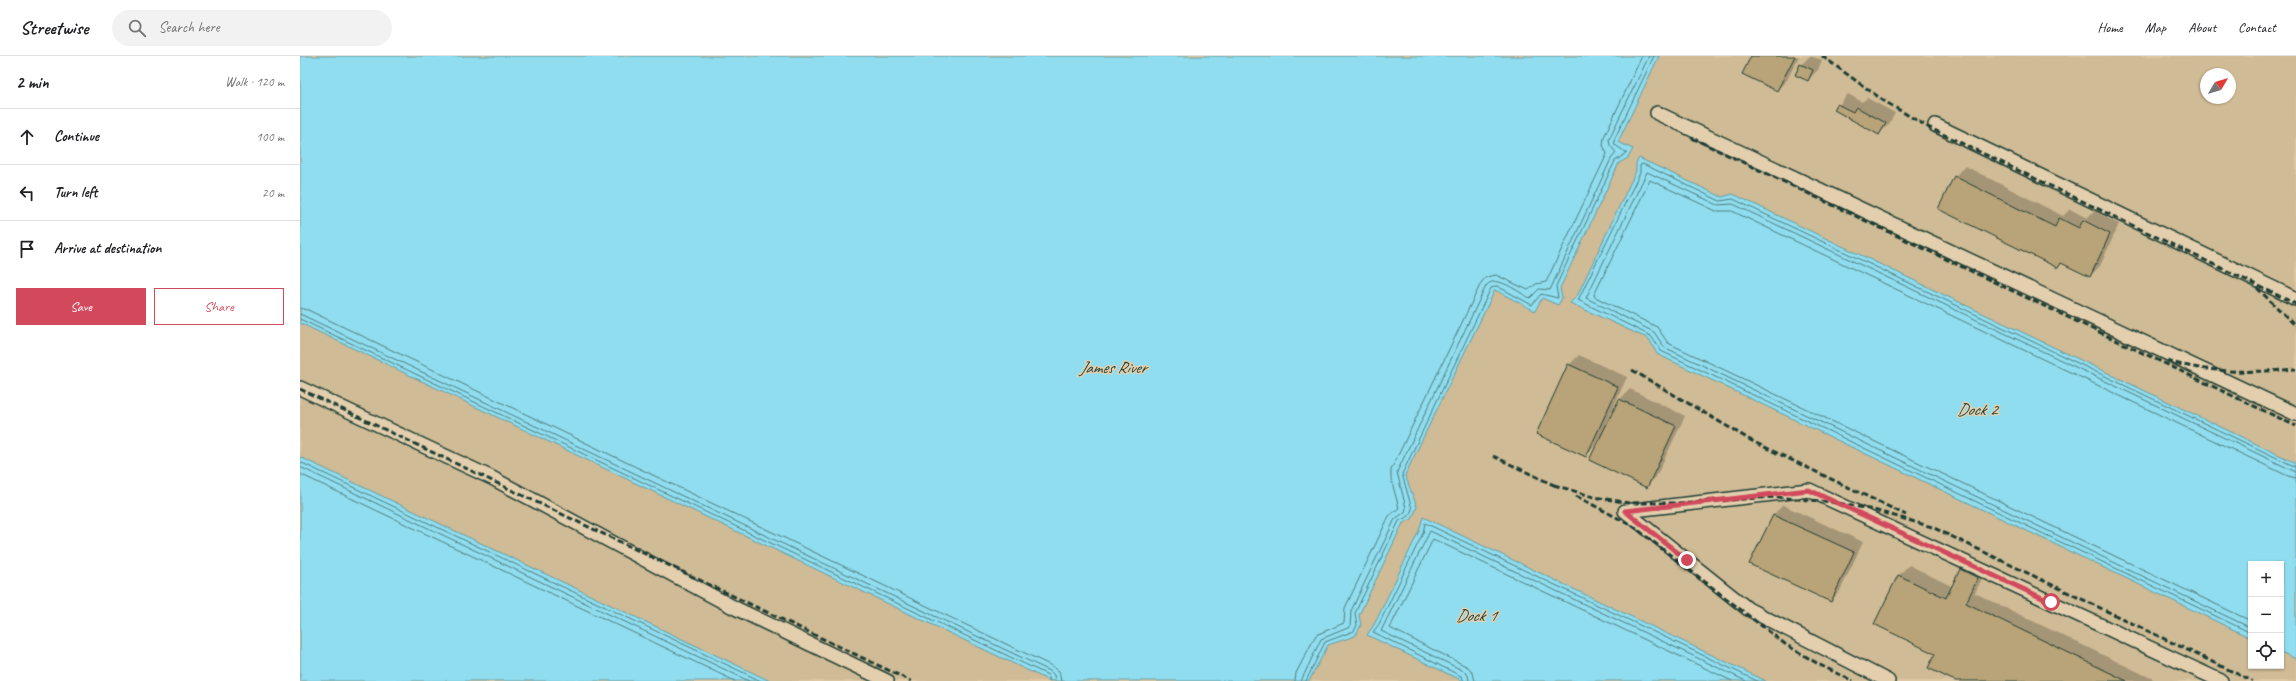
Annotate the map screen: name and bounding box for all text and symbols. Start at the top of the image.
search box [112,10,392,46]
text: Streetwise [20,16,88,40]
icon: search [126,17,148,39]
text: Search here [158,18,220,37]
text: Home [2097,19,2123,36]
text: Map [2145,19,2166,36]
text: About [2188,19,2216,36]
text: Contact [2238,19,2276,36]
north arrow [2200,68,2236,104]
text: 2 min [16,72,49,93]
text: Walk · 120 m [225,74,284,90]
icon: ahead [16,126,38,148]
text: Continue [54,127,99,146]
text: 100 m [256,129,284,145]
icon: left [16,182,38,204]
text: Turn left [54,183,97,202]
text: 20 m [262,185,284,201]
icon: arrive [16,238,38,260]
text: Arrive at destination [54,239,161,258]
button: Save [16,288,146,325]
button: Share [154,288,284,325]
water label: James River [1078,357,1149,378]
water label: Dock 2 [1957,399,1999,420]
route end [1678,551,1696,569]
map controls [2248,561,2284,669]
button: + [2248,561,2284,597]
route start [2042,593,2060,611]
button: − [2248,597,2284,633]
water label: Dock 1 [1456,605,1499,626]
button: locate [2248,633,2284,669]

